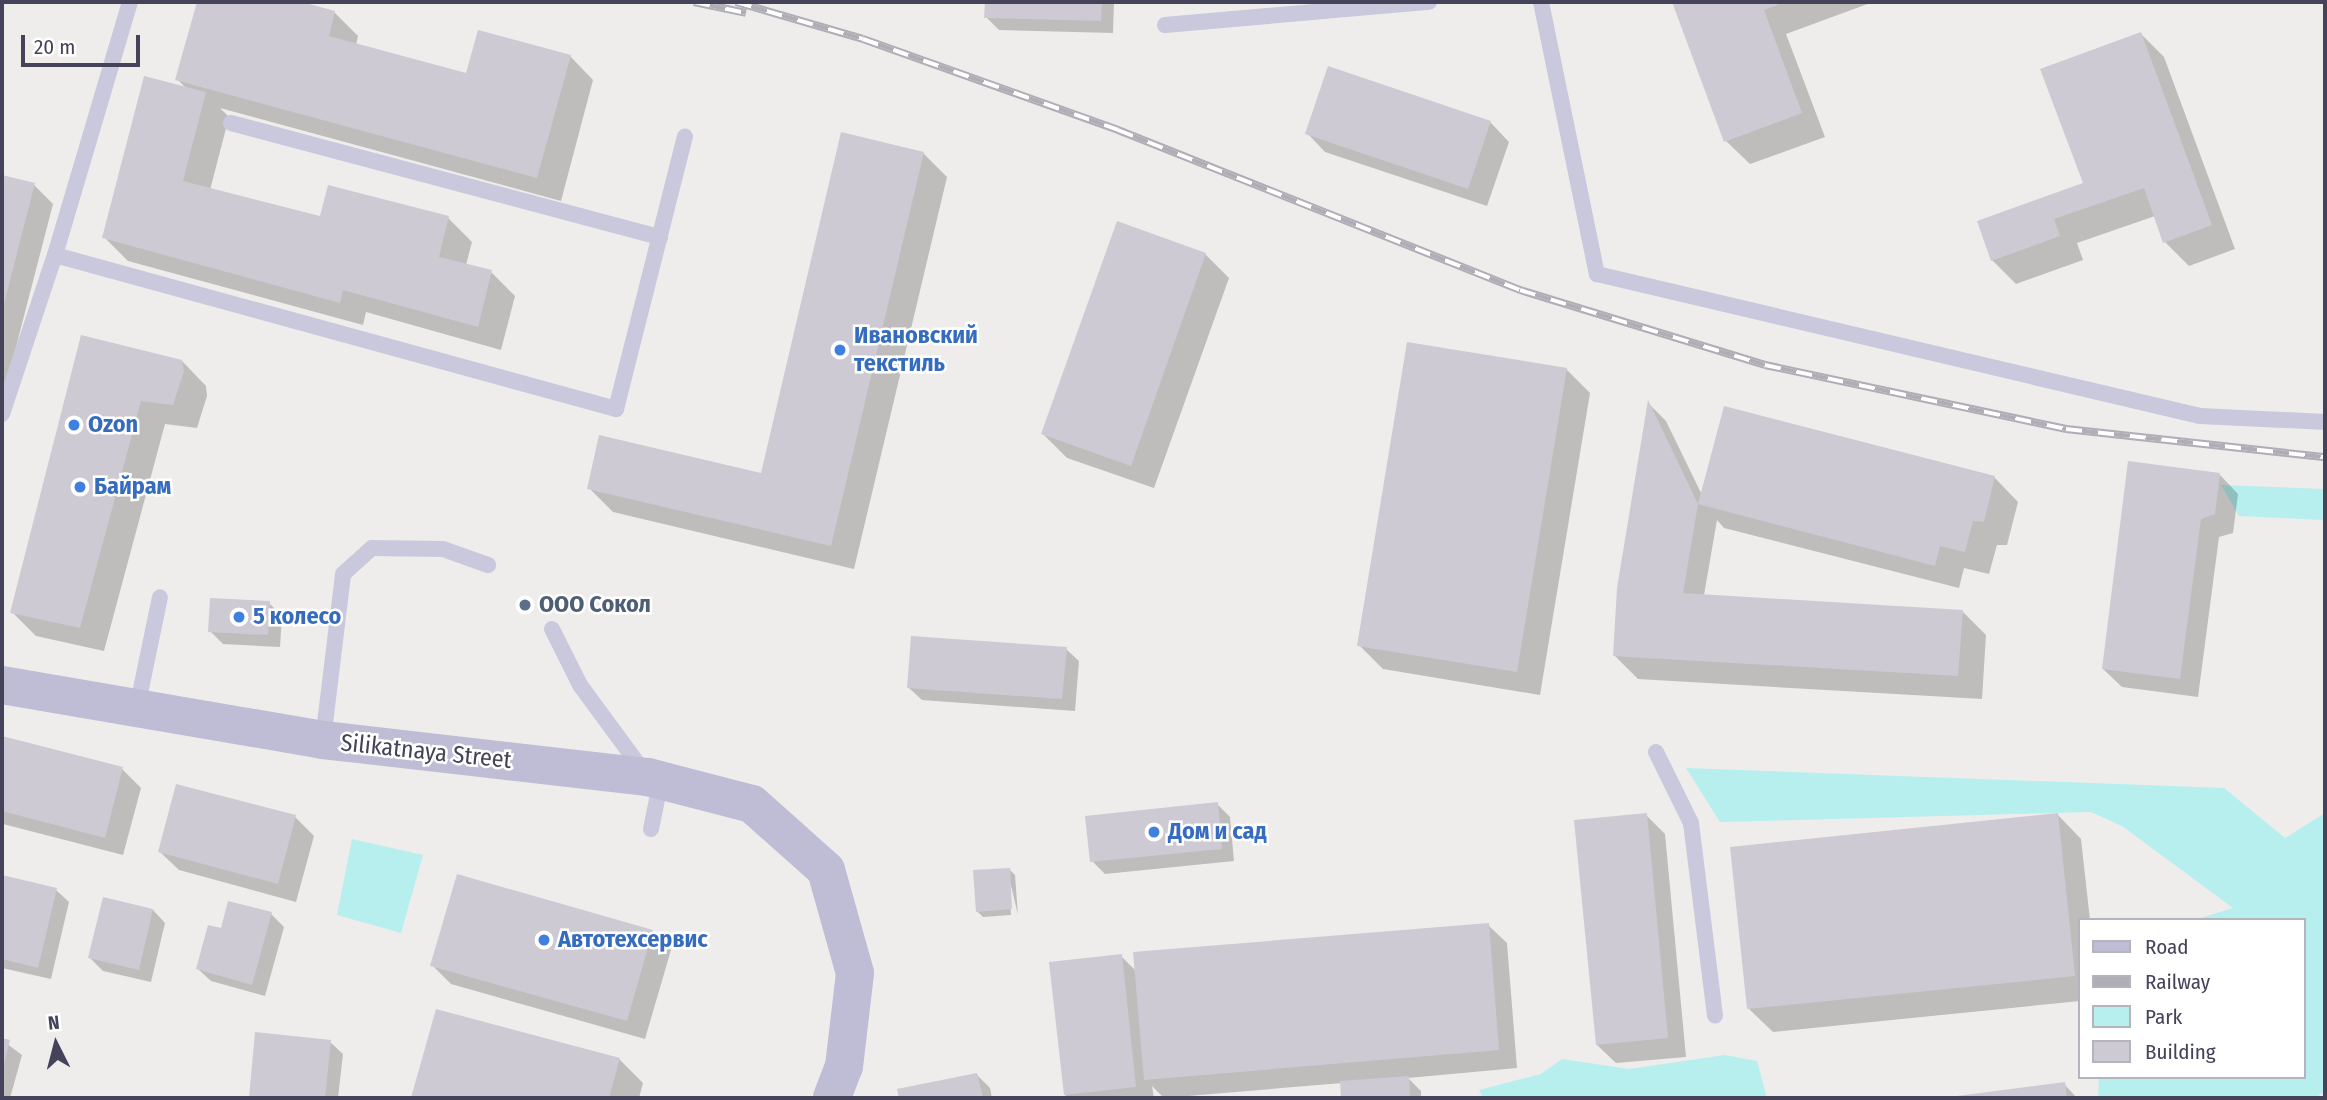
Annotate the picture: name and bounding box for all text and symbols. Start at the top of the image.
scale bar [24,21,144,65]
text: 20 m [34,34,75,60]
place label: Ивановский текстиль [854,322,978,378]
marker: Ивановский текстиль [832,342,848,358]
place label: Ozon [88,411,138,439]
marker: Ozon [66,417,82,433]
place label: Байрам [94,473,171,501]
marker: Байрам [72,479,88,495]
place label: ООО Сокол [539,591,651,619]
marker: ООО Сокол [517,597,533,613]
place label: 5 колесо [253,603,341,631]
marker: 5 колесо [231,609,247,625]
street label: Silikatnaya Street [339,729,513,775]
place label: Дом и сад [1168,818,1267,846]
marker: Дом и сад [1146,824,1162,840]
legend [2078,918,2306,1079]
place label: Автотехсервис [558,926,708,954]
marker: Автотехсервис [536,932,552,948]
text: Road [2145,934,2189,960]
text: Railway [2145,969,2210,995]
text: Park [2145,1004,2182,1030]
north arrow [21,1009,91,1079]
text: N [47,1011,61,1035]
text: Building [2145,1039,2216,1065]

